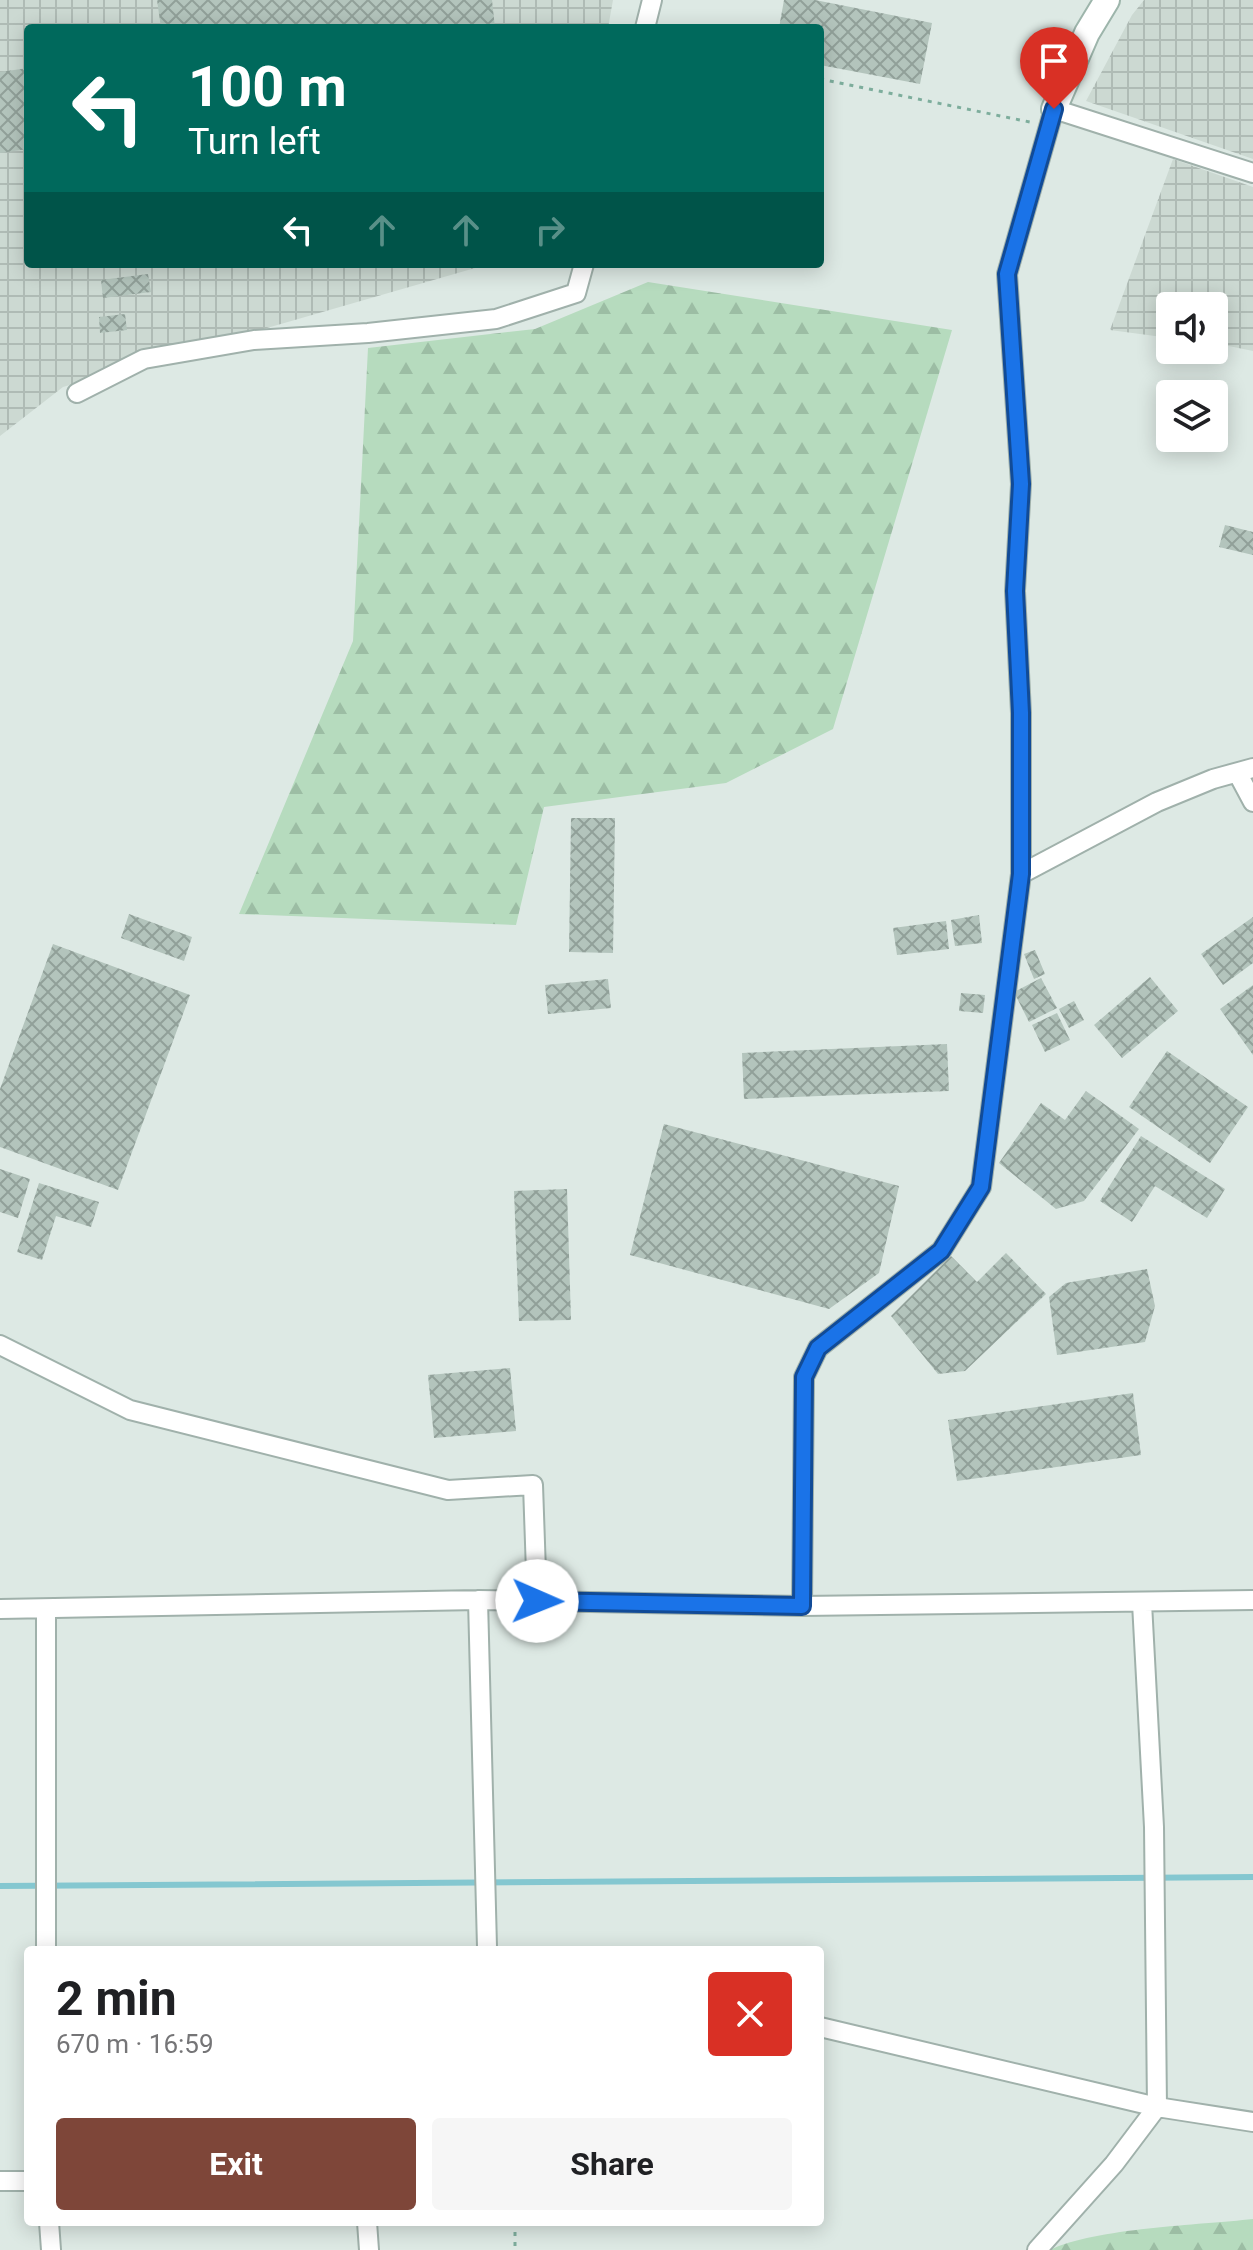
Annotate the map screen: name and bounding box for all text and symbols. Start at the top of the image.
pin [1020,27,1088,109]
icon: arrive [1032,39,1076,83]
text: 100 m [188,54,347,120]
icon: left [56,56,160,160]
text: Turn left [188,121,321,163]
icon: left [276,208,320,252]
icon: ahead [360,208,404,252]
icon: ahead [444,208,488,252]
icon: right [528,208,572,252]
map controls [1156,292,1228,452]
button: sound [1156,292,1228,364]
button: layers [1156,380,1228,452]
position arrow [495,1559,579,1643]
text: 2 min [56,1970,177,2027]
button: close [708,1972,792,2056]
text: 670 m · 16:59 [56,2029,214,2059]
button: Exit [56,2118,416,2210]
button: Share [432,2118,792,2210]

